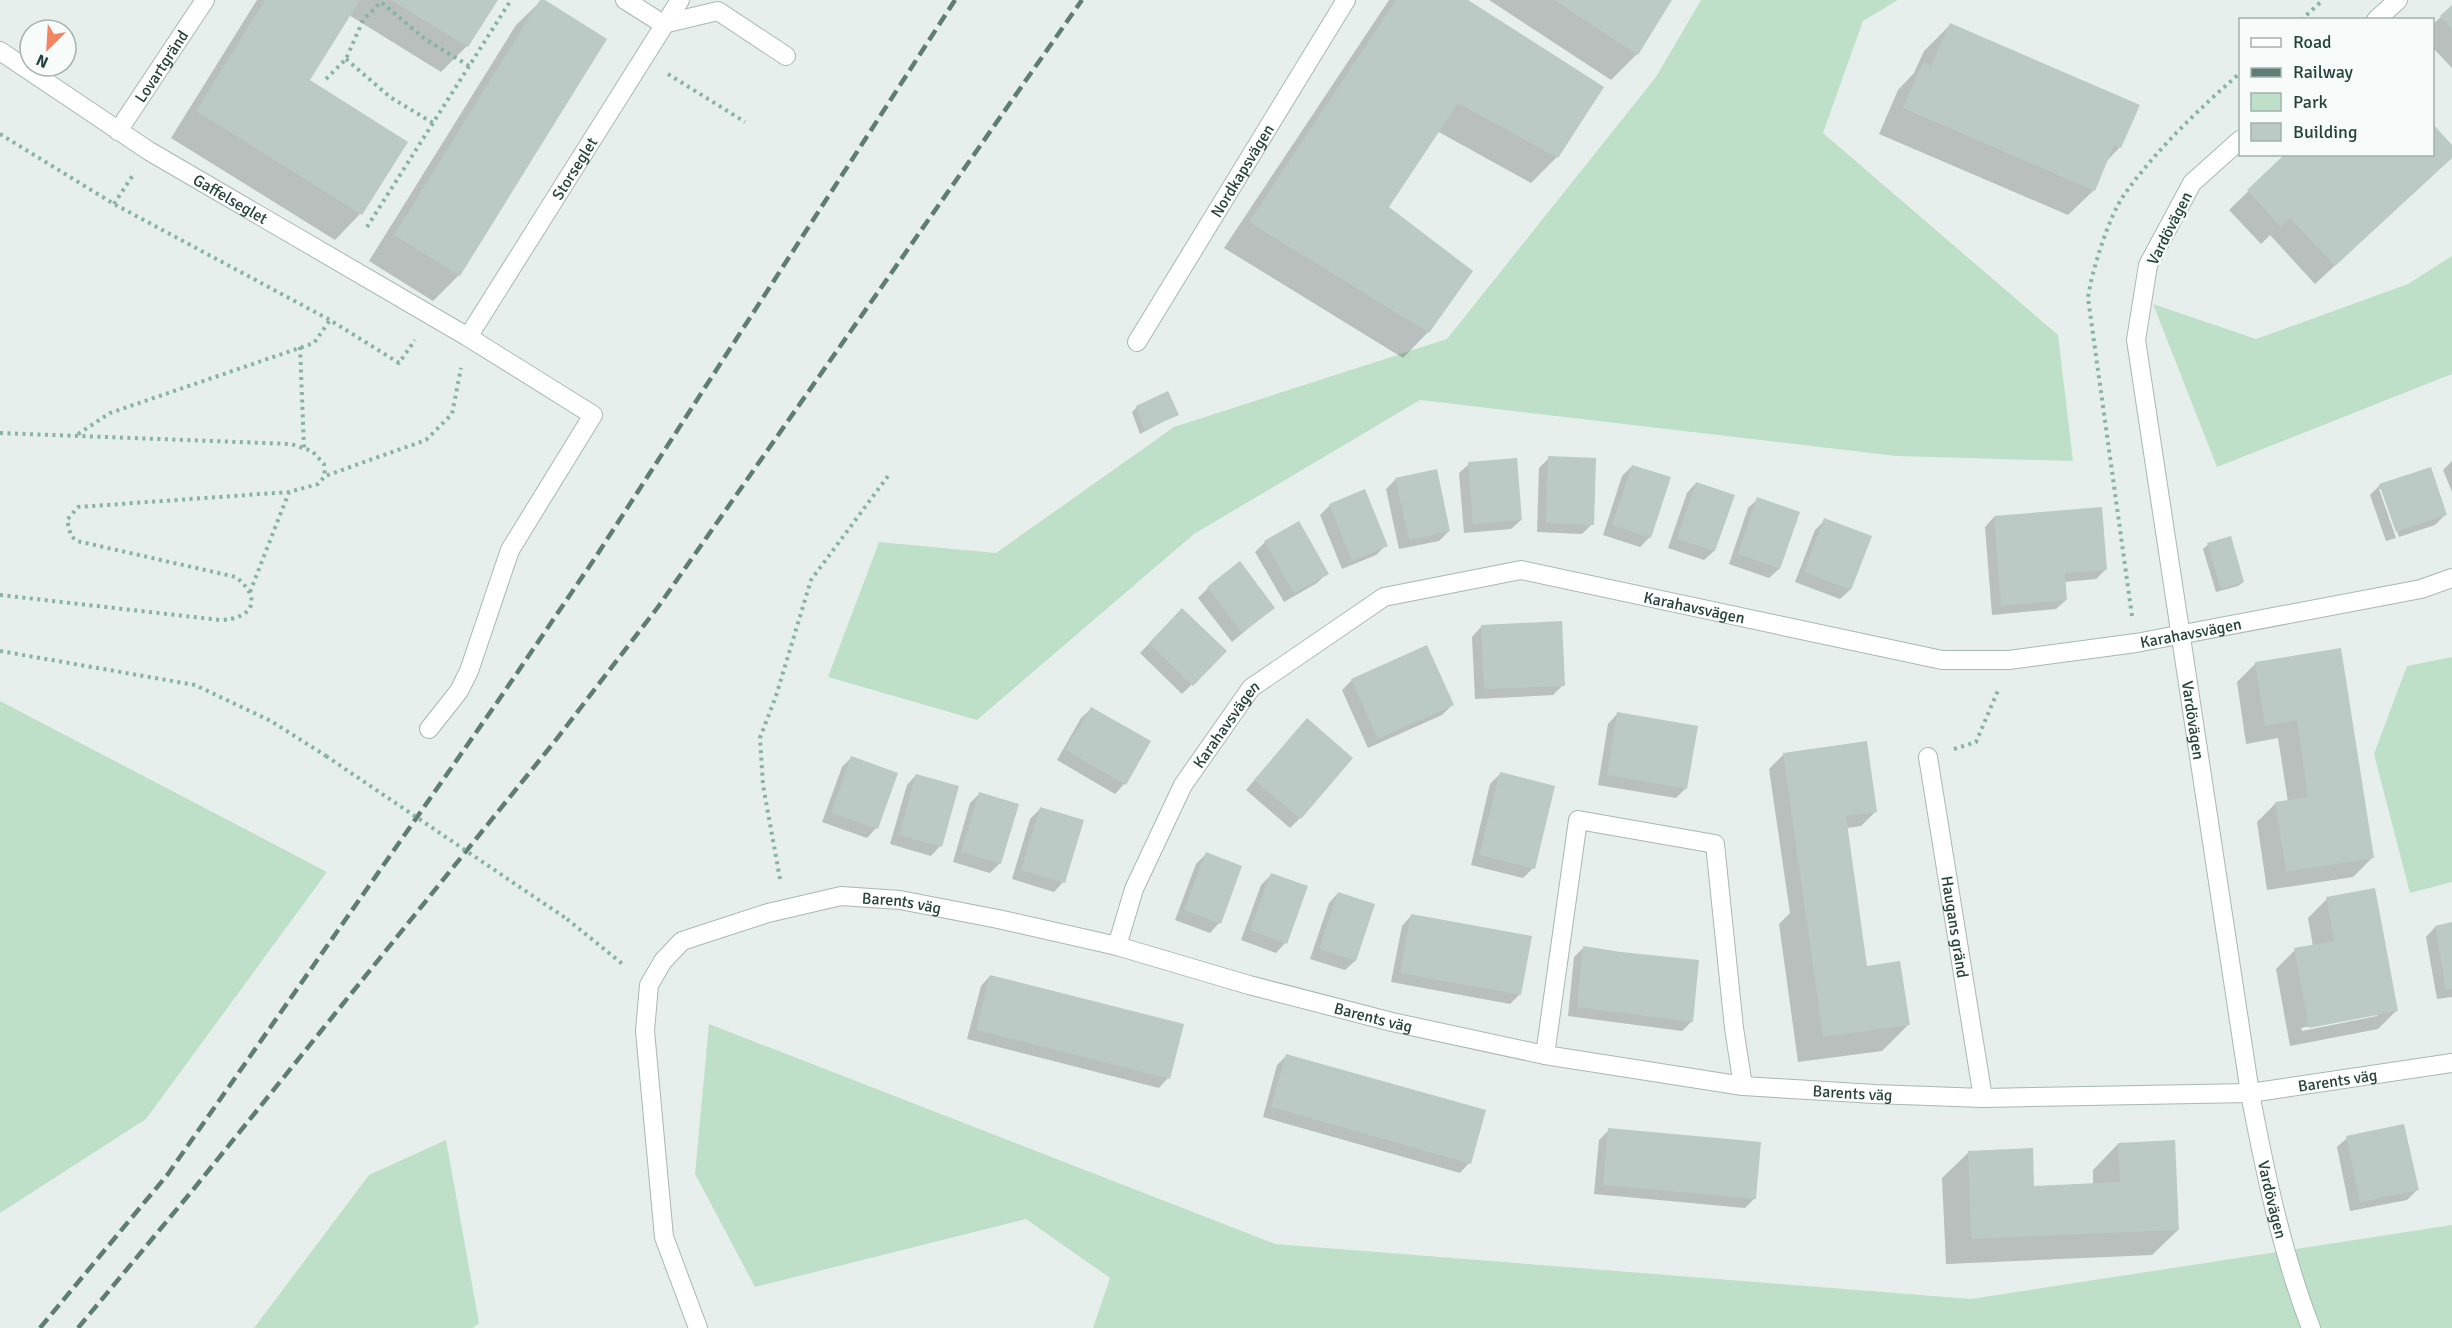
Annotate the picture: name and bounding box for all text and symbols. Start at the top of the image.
north arrow [18,18,78,78]
legend [2239,18,2434,156]
street label: Lovartgränd [131,27,193,107]
text: Road [2293,31,2332,53]
text: N [33,49,51,72]
text: Railway [2293,61,2354,83]
text: Park [2293,91,2328,113]
street label: Nordkapsvägen [1207,121,1279,221]
text: Building [2293,121,2357,143]
street label: Storseglet [548,133,602,204]
street label: Gaffelseglet [189,170,271,229]
street label: Vardövägen [2143,188,2197,268]
street label: Karahavsvägen [1642,588,1747,629]
street label: Karahavsvägen [2138,614,2243,653]
street label: Karahavsvägen [1189,676,1263,772]
street label: Vardövägen [2177,680,2208,761]
street label: Haugans gränd [1936,874,1972,979]
street label: Barents väg [861,888,943,919]
street label: Barents väg [1332,998,1414,1037]
street label: Barents väg [2297,1065,2379,1097]
street label: Barents väg [1812,1081,1893,1106]
street label: Vardövägen [2253,1159,2291,1241]

